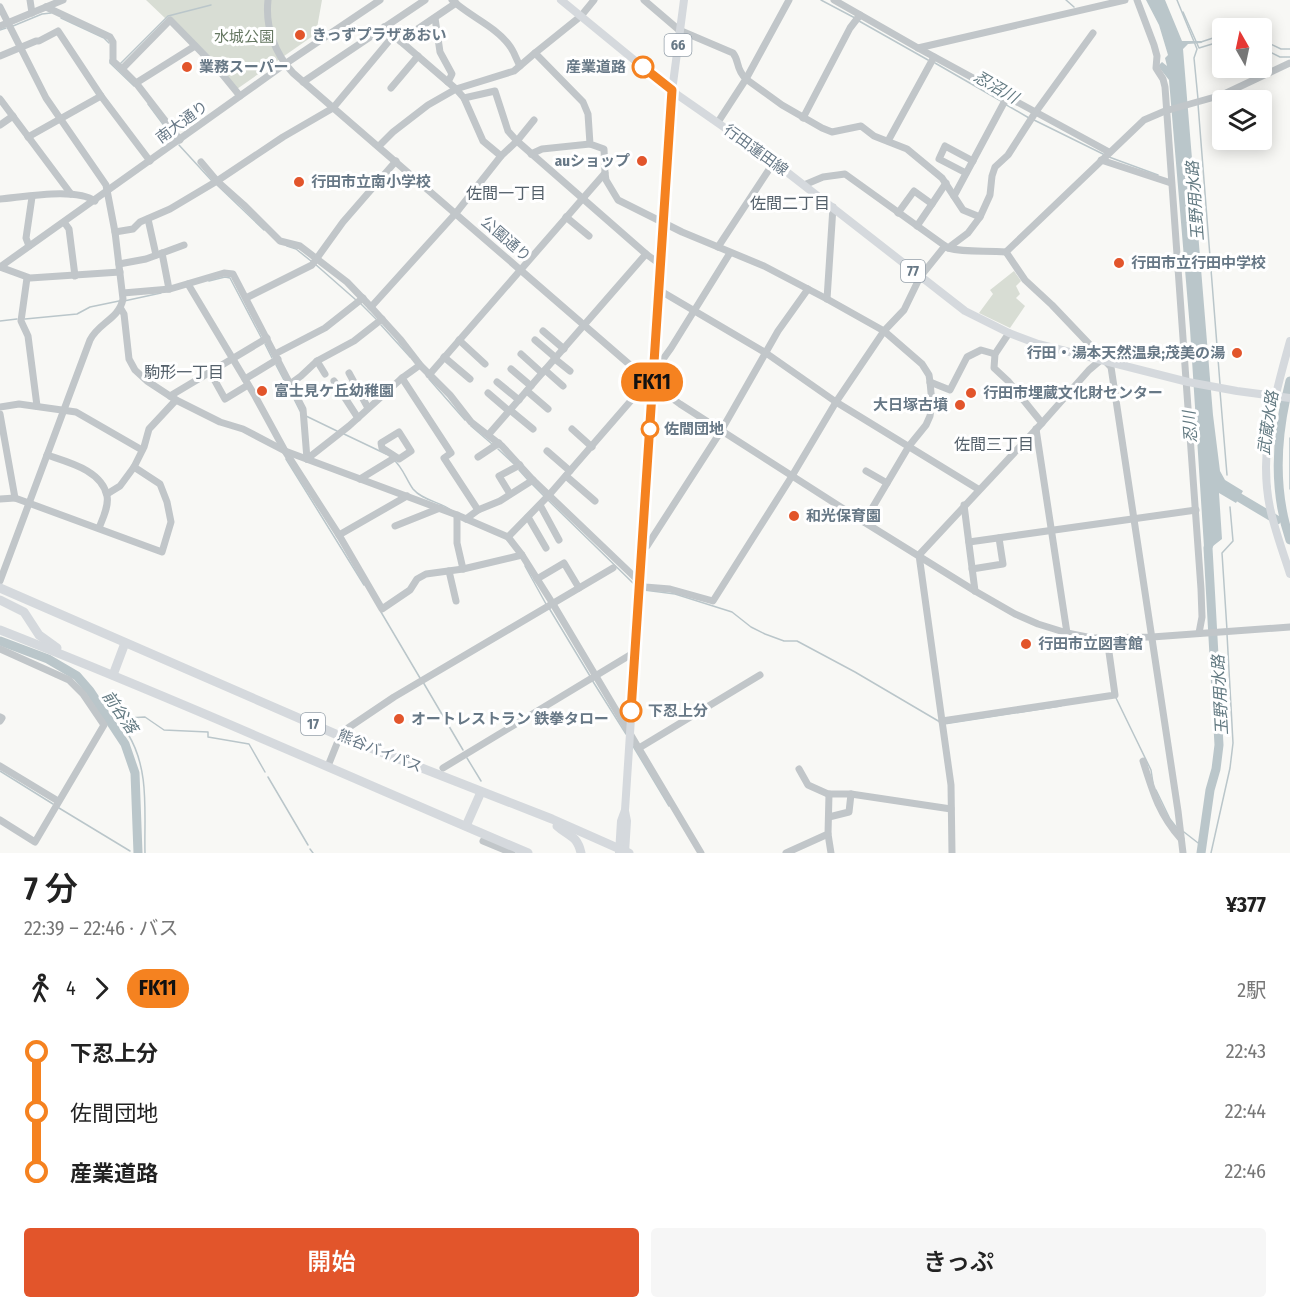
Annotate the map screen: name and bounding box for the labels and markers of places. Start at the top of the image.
place label: きっずプラザあおい [312,26,446,44]
marker: きっずプラザあおい [293,28,307,42]
marker: 産業道路 [632,56,654,78]
place label: 業務スーパー [199,58,289,76]
place label: 産業道路 [566,58,626,76]
marker: 業務スーパー [180,60,194,74]
place label: auショップ [555,152,630,170]
marker: auショップ [635,154,649,168]
place label: 行田市立南小学校 [311,173,431,191]
marker: 行田市立南小学校 [292,175,306,189]
place label: 行田市立行田中学校 [1131,254,1266,272]
marker: 行田市立行田中学校 [1112,256,1126,270]
place label: 行田・湯本天然温泉;茂美の湯 [1027,344,1225,362]
marker: 行田・湯本天然温泉;茂美の湯 [1230,346,1244,360]
place label: 富士見ケ丘幼稚園 [274,382,394,400]
marker: 富士見ケ丘幼稚園 [255,384,269,398]
place label: 行田市埋蔵文化財センター [983,384,1163,402]
marker: 行田市埋蔵文化財センター [964,386,978,400]
place label: 大日塚古墳 [873,396,948,414]
marker: 大日塚古墳 [953,398,967,412]
marker: 佐間団地 [641,420,659,438]
place label: 佐間団地 [664,420,724,438]
place label: 和光保育園 [806,507,881,525]
marker: 和光保育園 [787,509,801,523]
place label: 行田市立図書館 [1038,635,1143,653]
marker: 行田市立図書館 [1019,637,1033,651]
marker: 下忍上分 [620,700,642,722]
place label: 下忍上分 [648,702,708,720]
place label: オートレストラン 鉄拳タロー [411,710,609,728]
marker: オートレストラン 鉄拳タロー [392,712,406,726]

